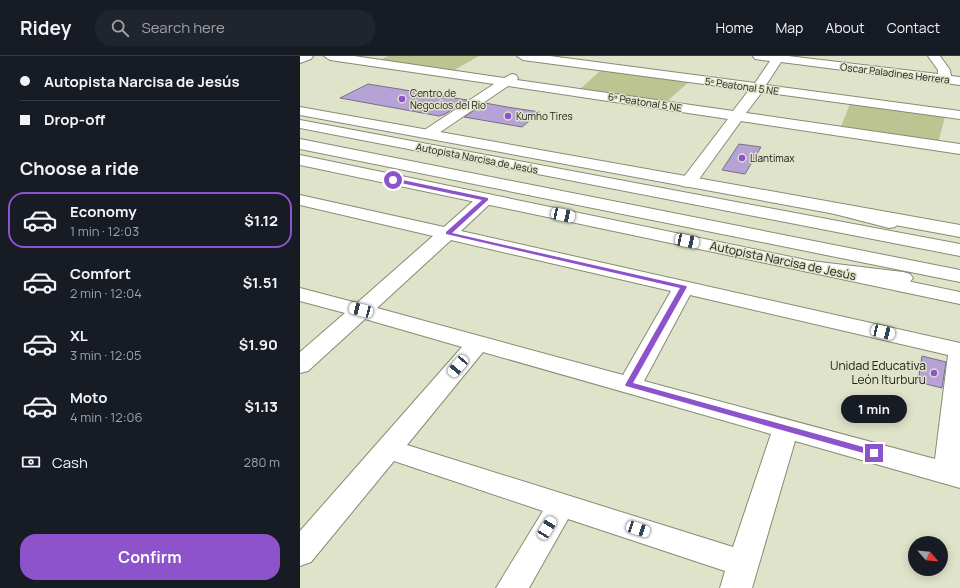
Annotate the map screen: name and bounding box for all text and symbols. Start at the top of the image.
search box [95,10,375,46]
text: Ridey [20,15,71,41]
icon: search [109,17,131,39]
text: Search here [141,17,225,38]
text: Home [716,18,753,37]
text: Map [775,18,803,37]
text: About [825,18,865,37]
text: Contact [887,18,940,37]
street label: Óscar Paladines Herrera [839,59,951,87]
text: Autopista Narcisa de Jesús [44,71,240,92]
street label: 5º Peatonal 5 NE [704,74,780,98]
place label: Centro de Negocios del Rio [410,86,486,112]
street label: 6º Peatonal 5 NE [607,89,683,115]
marker: Centro de Negocios del Rio [397,94,407,104]
text: Drop-off [44,109,105,130]
place label: Kumho Tires [516,109,573,123]
marker: Kumho Tires [503,111,513,121]
street label: Autopista Narcisa de Jesús [415,139,539,177]
place label: Llantimax [750,151,795,165]
marker: Llantimax [737,153,747,163]
text: Choose a ride [20,156,139,180]
route start [384,171,402,189]
text: Economy [70,201,137,222]
icon: car [22,202,58,238]
car [550,207,576,223]
text: $1.12 [244,210,278,231]
text: 1 min · 12:03 [70,222,139,240]
car [674,233,700,249]
street label: Autopista Narcisa de Jesús [708,237,858,284]
text: Comfort [70,263,131,284]
icon: car [22,264,58,300]
text: $1.51 [243,272,278,293]
text: 2 min · 12:04 [70,284,142,302]
car [348,301,374,319]
car [870,323,896,341]
text: XL [70,325,88,346]
icon: car [22,326,58,362]
text: $1.90 [239,334,278,355]
text: 3 min · 12:05 [70,346,142,364]
car [446,353,470,379]
place label: Unidad Educativa León Iturburu [830,357,926,388]
marker: Unidad Educativa León Iturburu [929,368,939,378]
text: Moto [70,387,107,408]
icon: car [22,388,58,424]
callout: 1 min [841,395,907,423]
text: $1.13 [245,396,278,417]
text: 1 min [858,400,890,418]
text: 4 min · 12:06 [70,408,143,426]
route end [865,444,883,462]
icon: cash [20,451,42,473]
text: Cash [52,452,88,473]
text: 280 m [243,453,280,471]
car [536,515,558,541]
car [625,520,651,538]
button: Confirm [20,534,280,580]
north arrow [908,536,948,576]
map controls [908,536,948,576]

